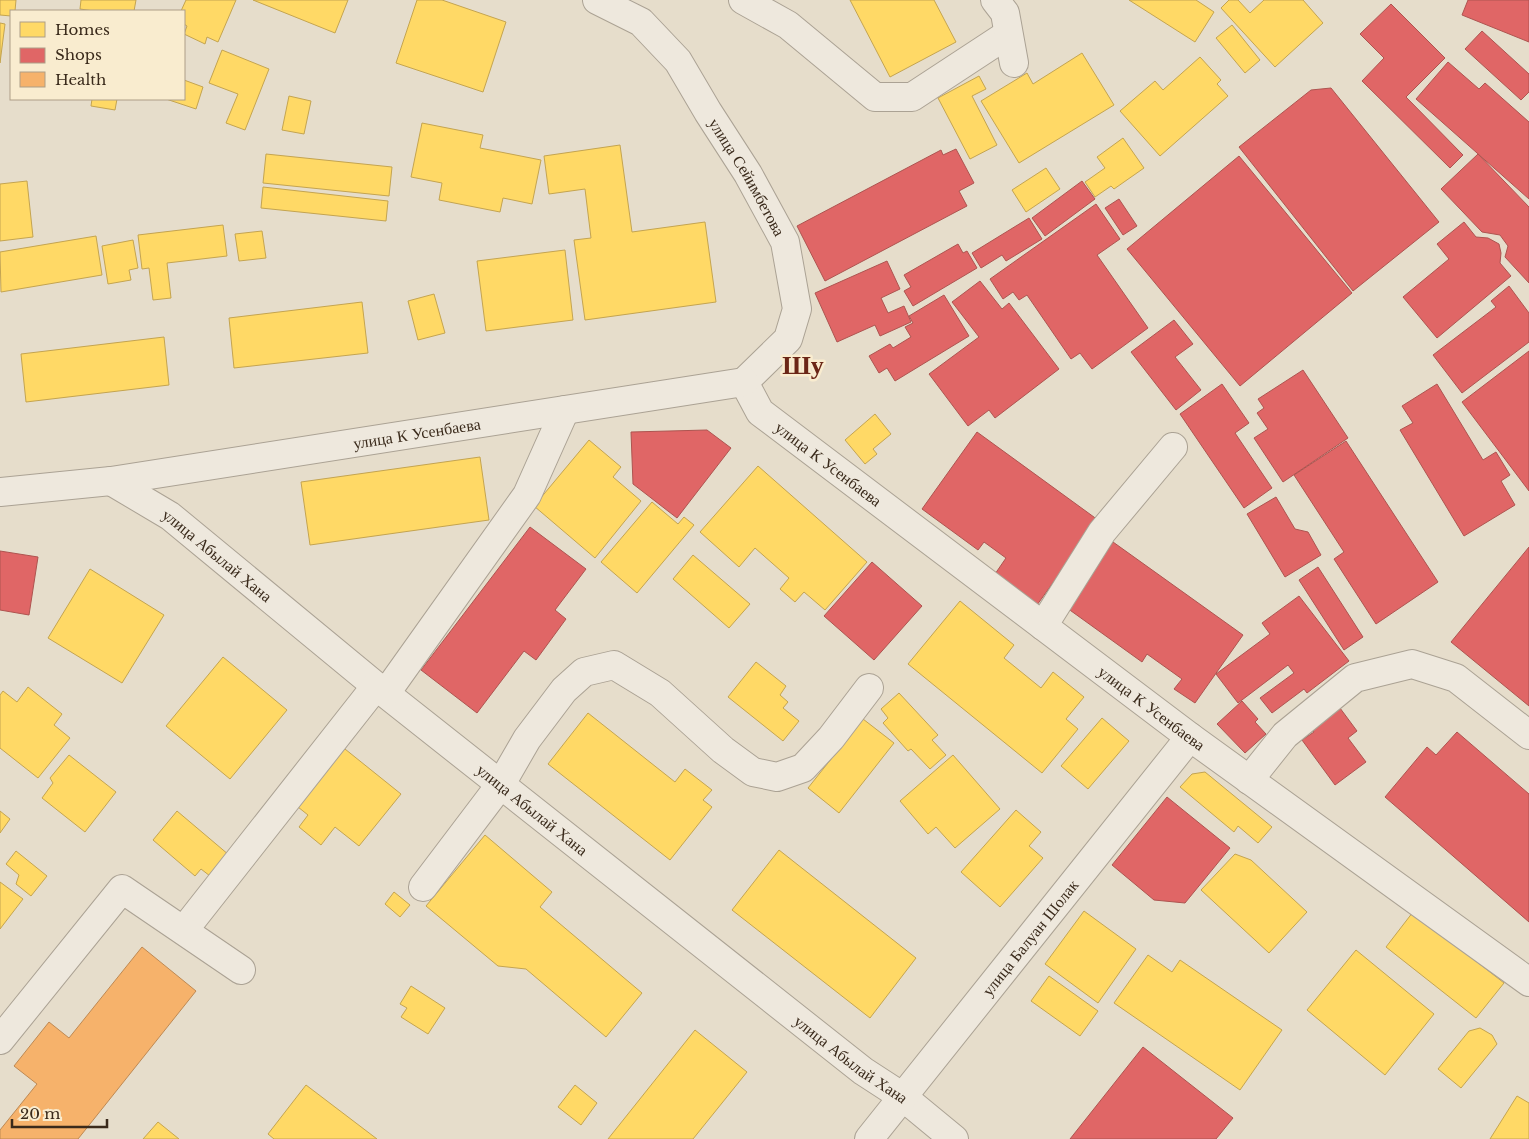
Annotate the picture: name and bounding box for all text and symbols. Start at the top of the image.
legend [10,10,185,100]
text: Homes [55,20,110,39]
text: Shops [55,45,102,64]
text: Health [55,70,106,89]
street label: улица Сейимбетова [705,114,790,239]
district label: Шу [782,349,824,381]
street label: улица К Усенбаева [352,413,482,453]
street label: улица К Усенбаева [771,417,886,511]
street label: улица Абылай Хана [159,504,276,606]
street label: улица К Усенбаева [1094,661,1209,755]
street label: улица Абылай Хана [473,759,592,860]
street label: улица Балуан Шолак [977,875,1083,1000]
street label: улица Абылай Хана [790,1011,912,1107]
scale bar [12,1096,108,1128]
text: 20 m [20,1104,60,1123]

